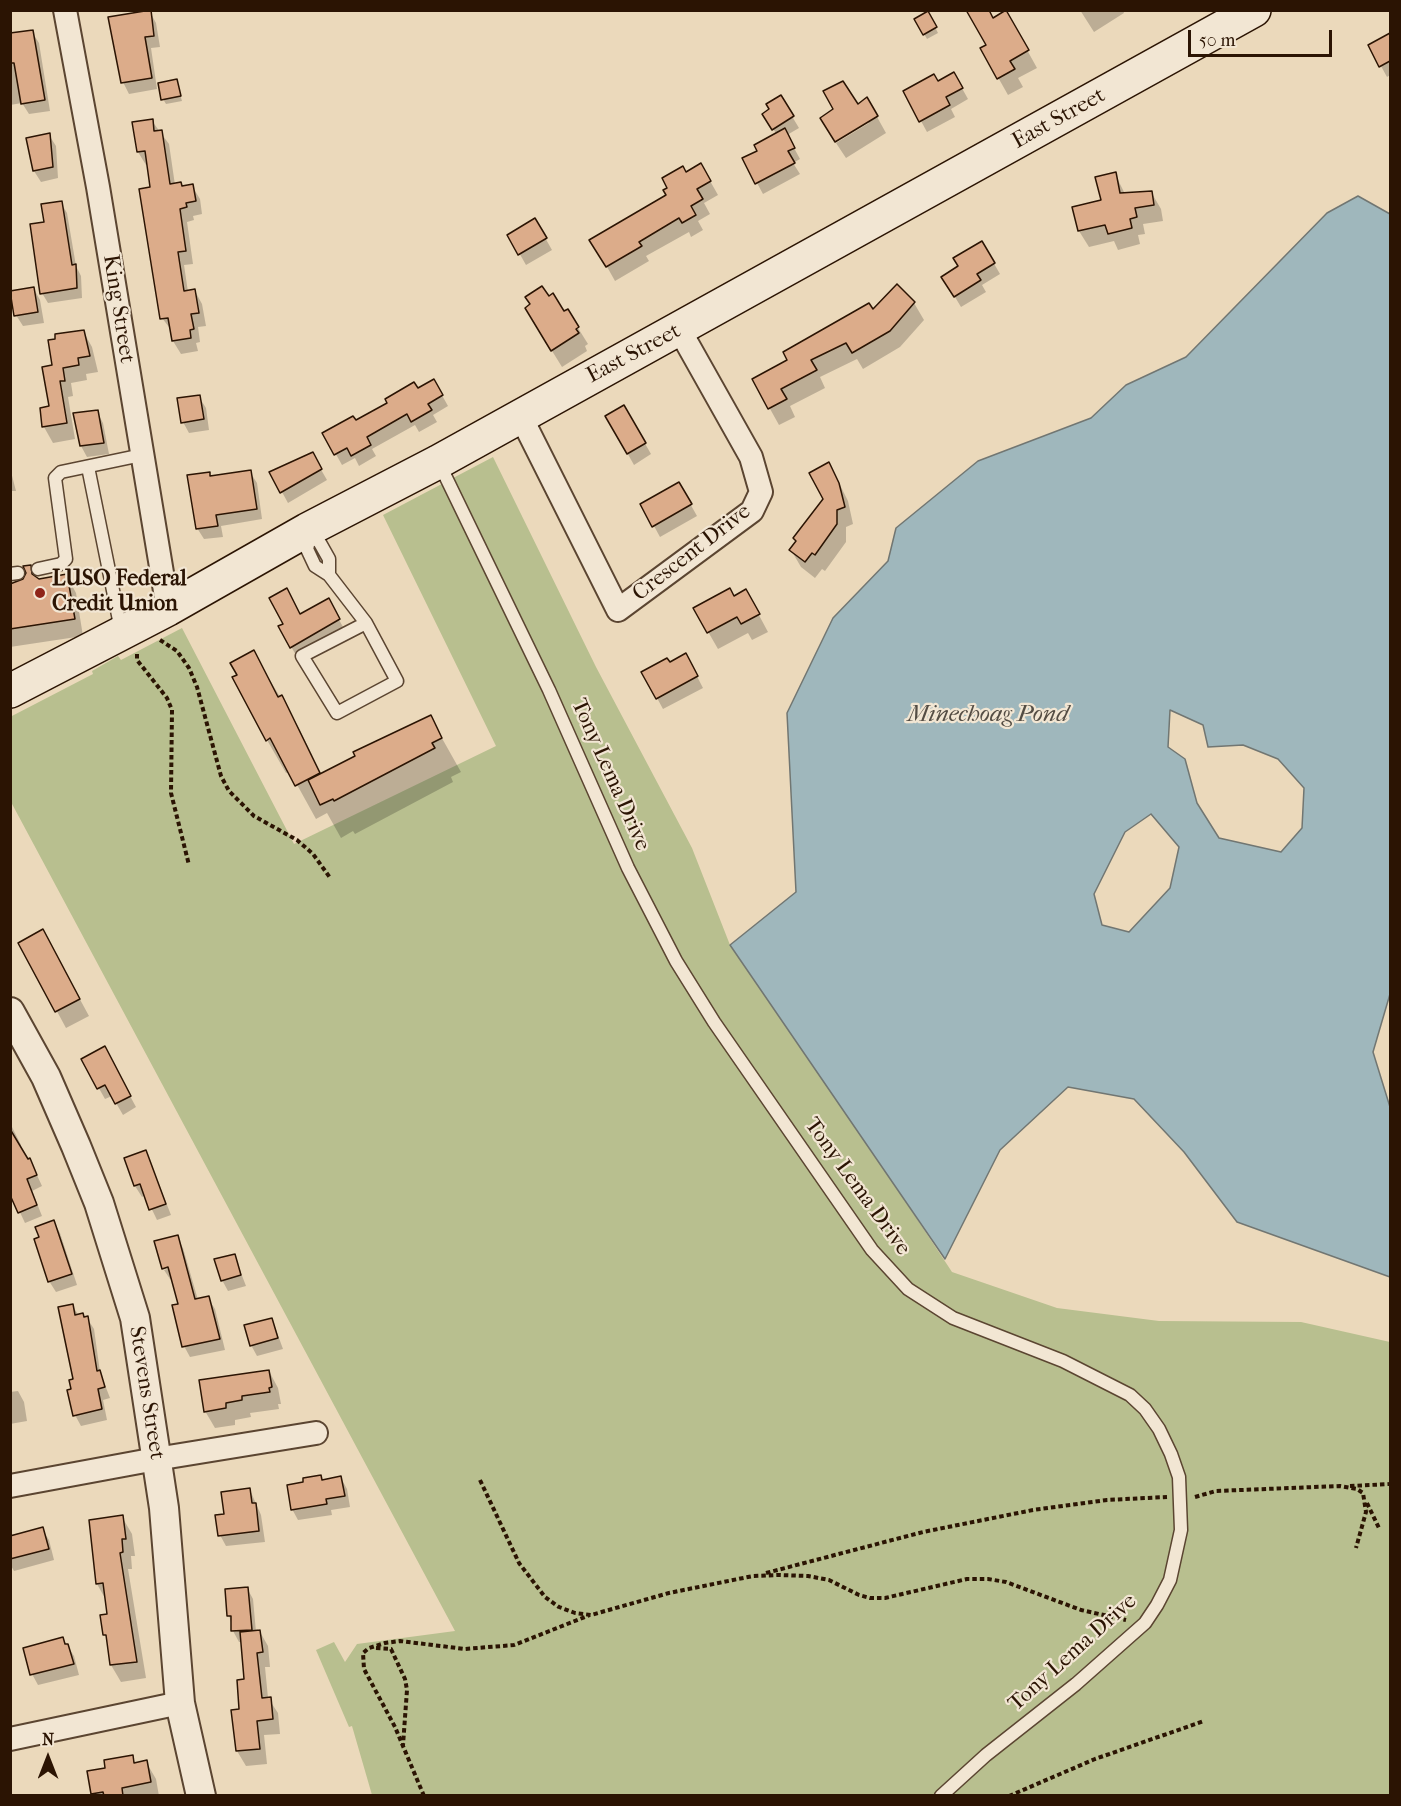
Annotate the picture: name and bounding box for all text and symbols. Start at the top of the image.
scale bar [1191,18,1335,56]
text: 50 m [1199,30,1235,51]
street label: East Street [1008,83,1110,155]
street label: King Street [96,253,140,365]
street label: East Street [583,318,685,390]
street label: Crescent Drive [628,499,756,607]
place label: LUSO Federal Credit Union [52,567,187,618]
marker: LUSO Federal Credit Union [33,586,47,600]
street label: Tony Lema Drive [565,695,655,855]
water label: Minechoag Pond [908,701,1068,729]
street label: Tony Lema Drive [798,1113,916,1261]
street label: Stevens Street [122,1324,170,1462]
street label: Tony Lema Drive [1003,1588,1143,1718]
north arrow [18,1728,78,1788]
text: N [42,1730,54,1749]

